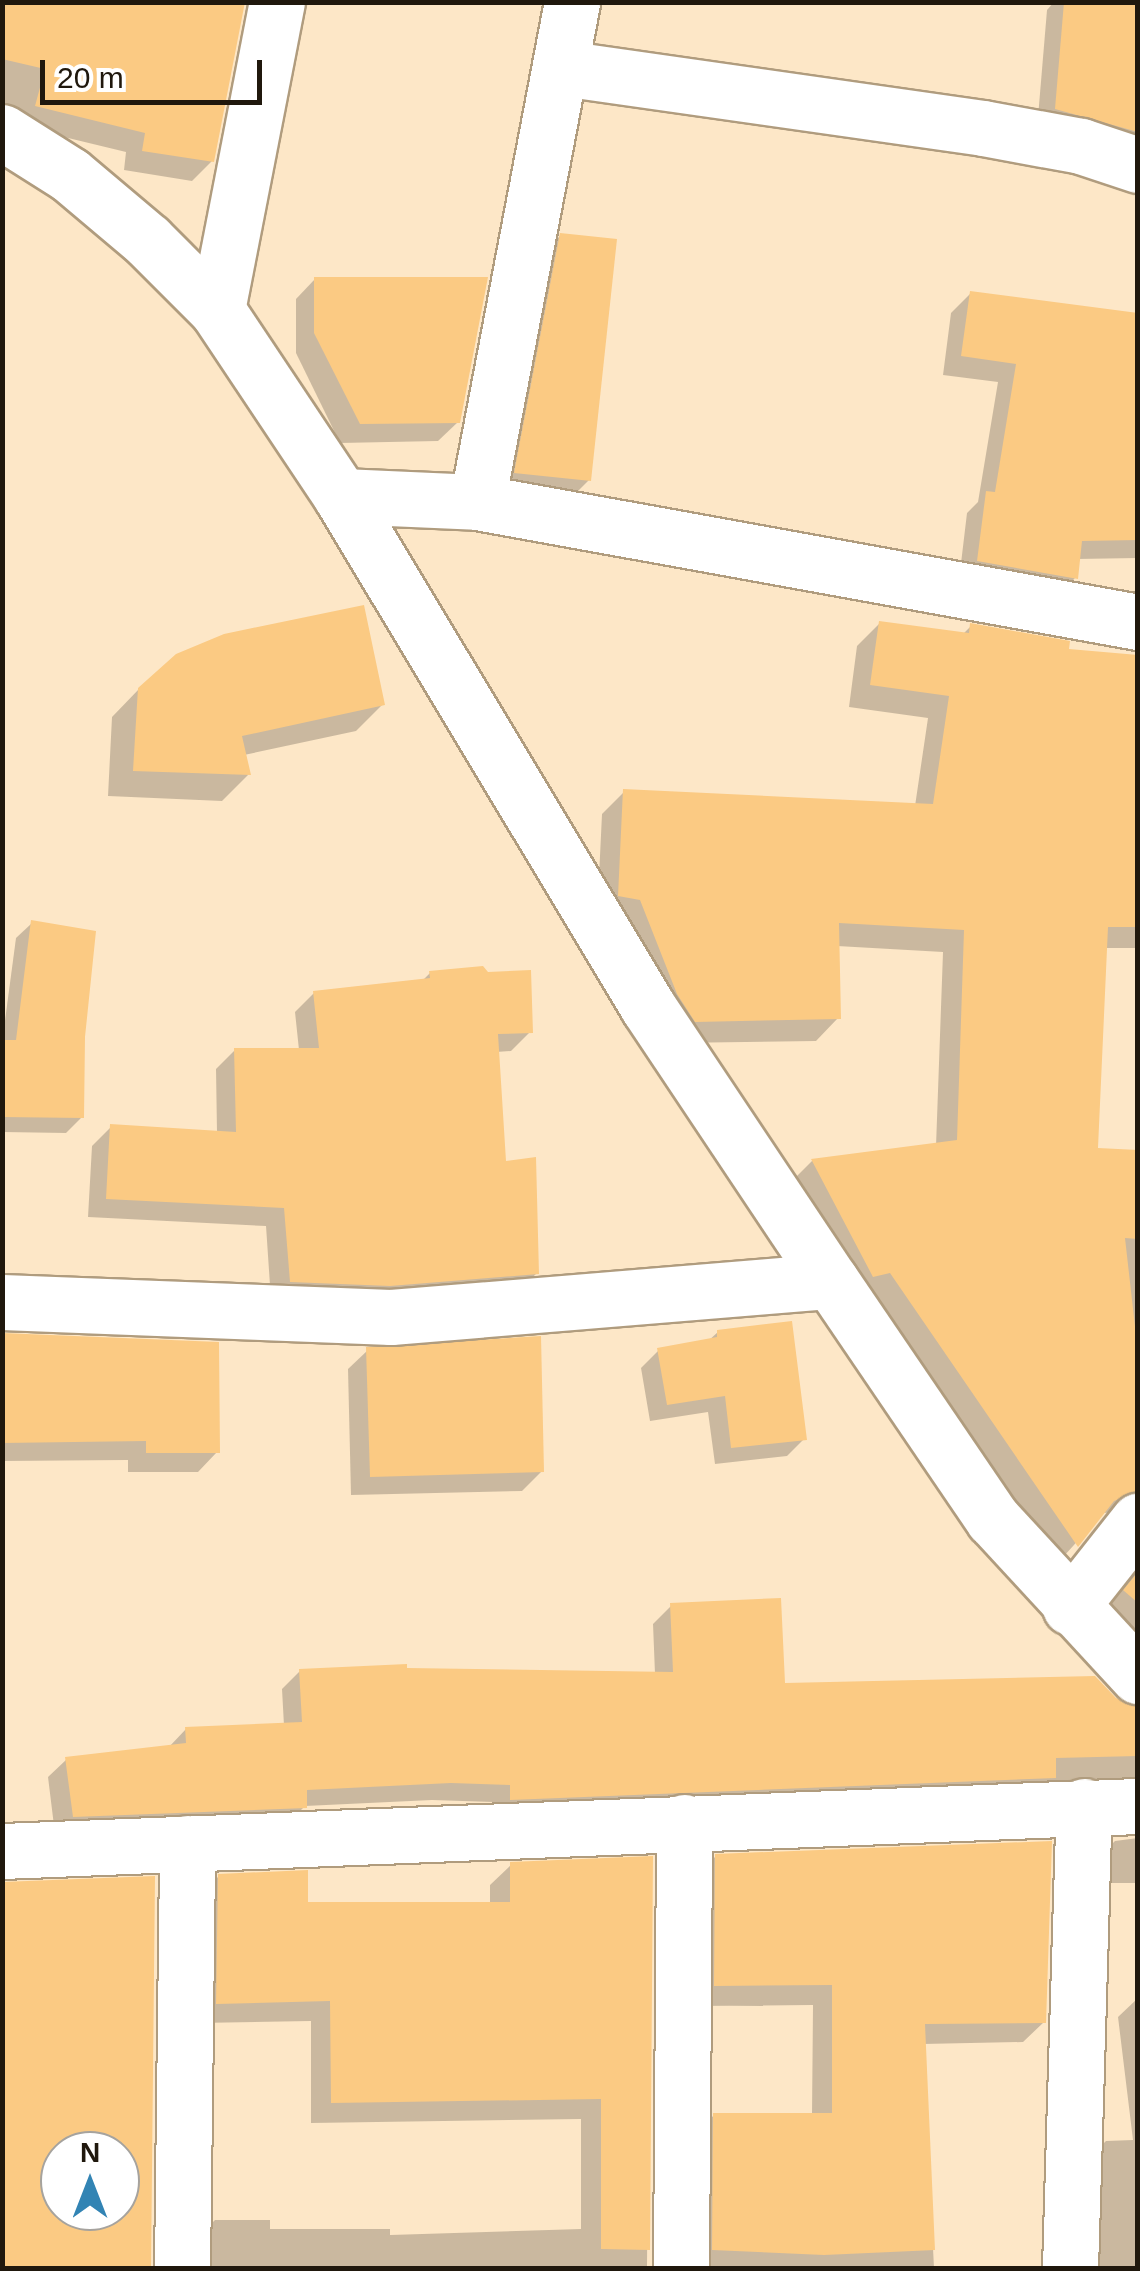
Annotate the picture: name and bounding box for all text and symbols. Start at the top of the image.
scale bar [45,40,268,102]
text: 20 m [57,61,124,94]
north arrow [40,2131,140,2231]
text: N [80,2137,100,2168]

